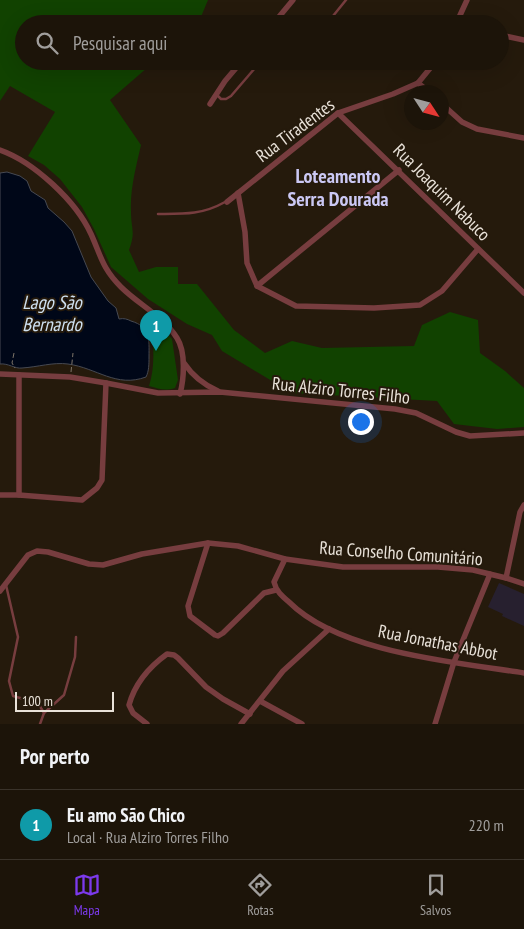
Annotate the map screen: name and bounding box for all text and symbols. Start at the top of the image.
search box [15,15,509,70]
icon: search [33,29,61,57]
text: Pesquisar aqui [73,31,167,55]
north arrow [404,85,449,130]
street label: Rua Tiradentes [251,93,339,167]
street label: Rua Joaquim Nabuco [389,139,496,246]
district label: Loteamento Serra Dourada [287,163,389,212]
water label: Lago São Bernardo [22,290,84,336]
pin: 1 [140,310,172,351]
street label: Rua Alziro Torres Filho [271,371,411,409]
your location [348,409,374,435]
street label: Rua Conselho Comunitário [319,536,484,570]
street label: Rua Jonathas Abbot [376,619,500,665]
scale bar [15,689,114,712]
text: 100 m [22,692,53,710]
text: Por perto [20,743,90,770]
text: Eu amo São Chico [67,803,185,827]
text: 1 [32,815,40,835]
text: 220 m [469,815,504,835]
text: Local · Rua Alziro Torres Filho [67,827,229,847]
tab: Mapa [73,871,101,919]
tab: Rotas [246,871,274,919]
tab: Salvos [420,871,451,919]

